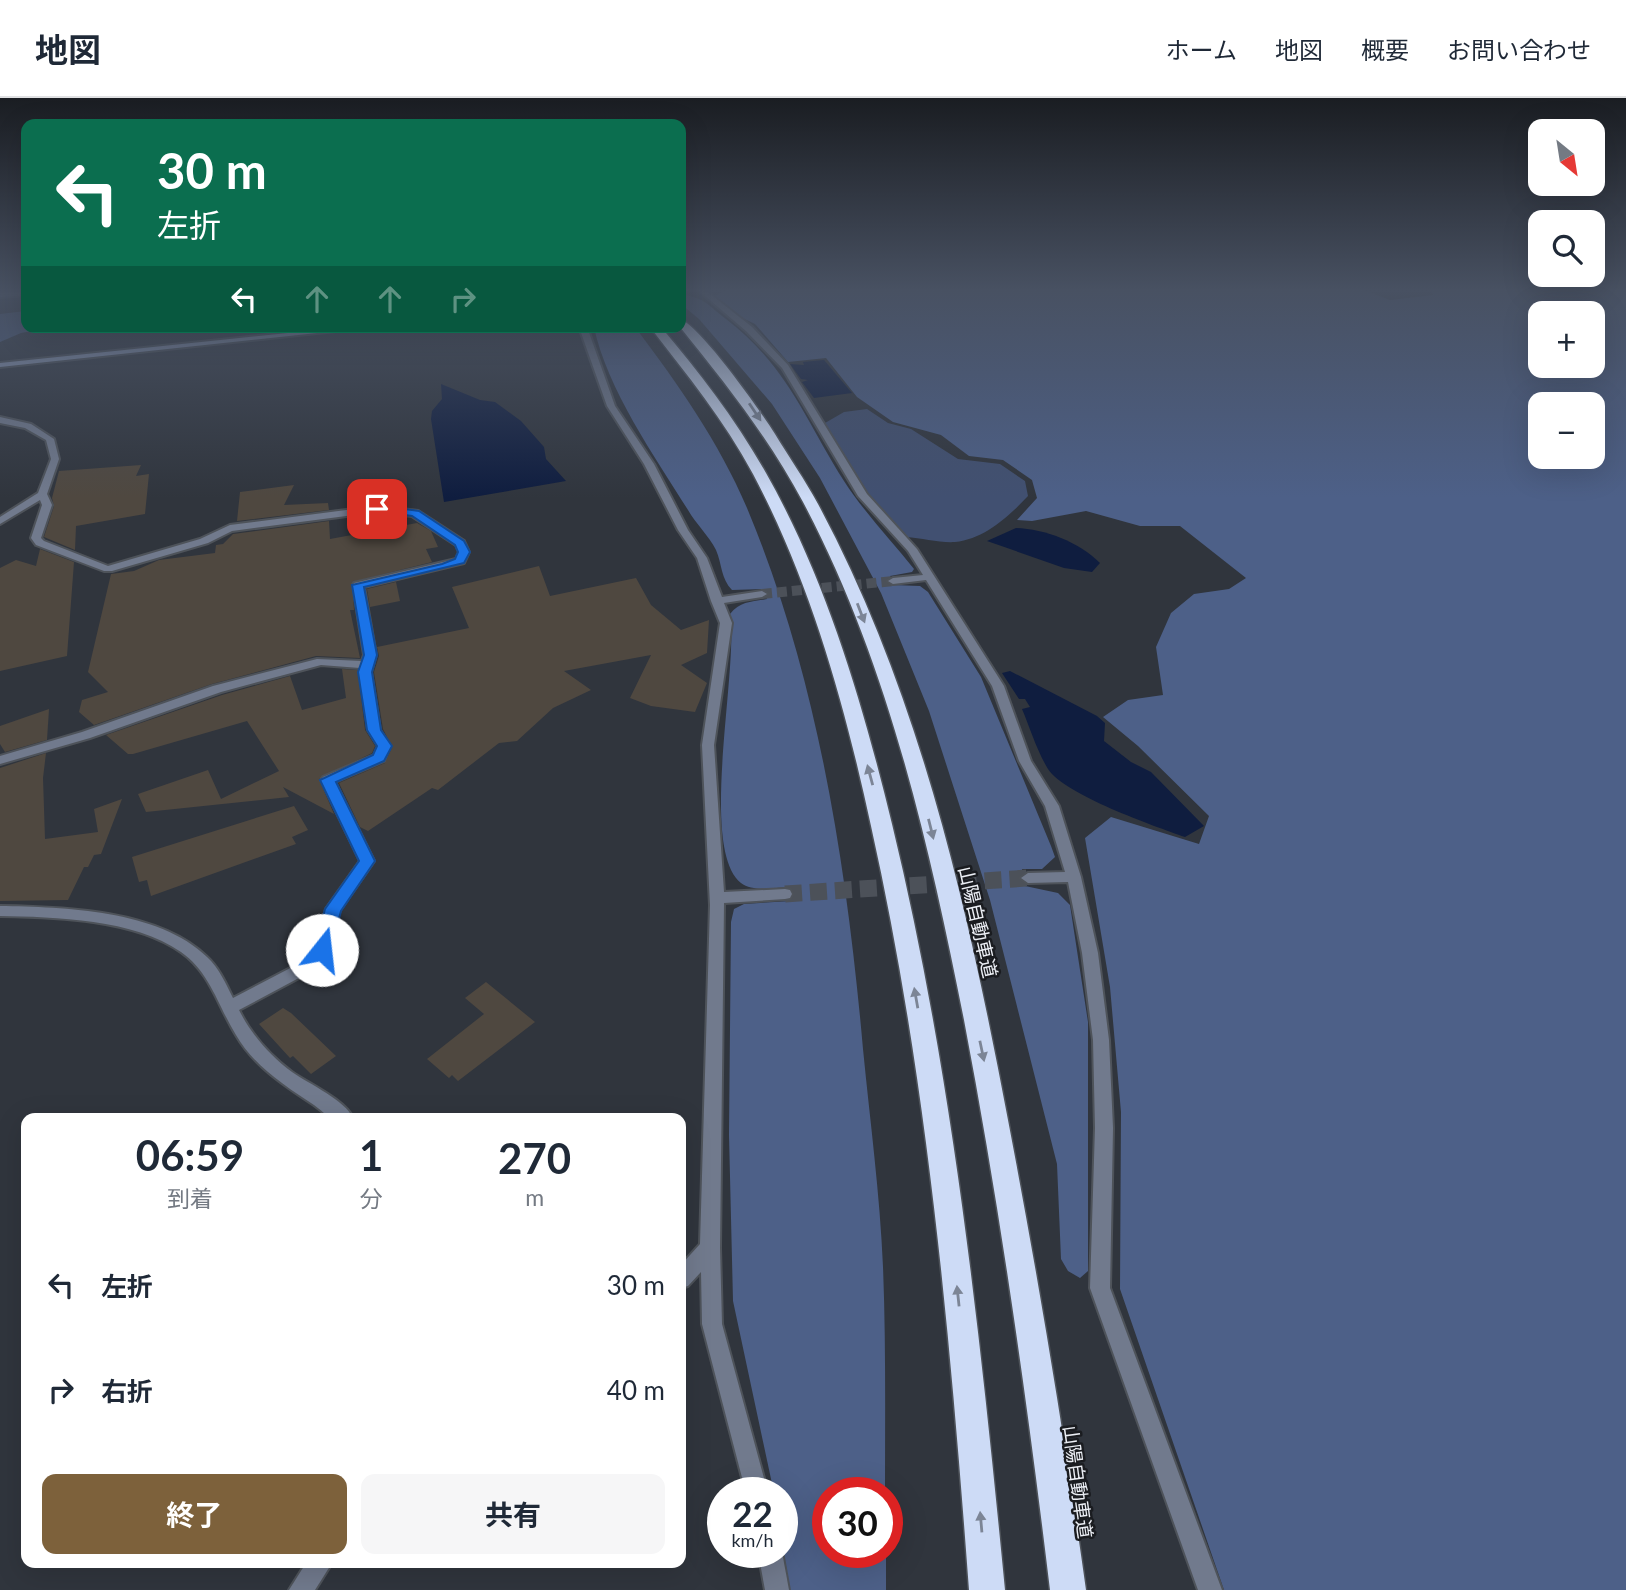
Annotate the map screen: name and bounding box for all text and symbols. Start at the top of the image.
text: 地図 [35,29,101,69]
text: ホーム [1166,35,1237,64]
text: 地図 [1275,35,1323,64]
text: 概要 [1361,35,1409,64]
text: お問い合わせ [1447,35,1591,64]
north arrow [1528,119,1605,196]
map controls [1528,119,1605,469]
text: 30 m [157,141,267,199]
icon: left [42,147,133,238]
text: 左折 [157,205,221,244]
button: search [1528,210,1605,287]
icon: left [225,280,263,318]
icon: ahead [298,280,336,318]
icon: ahead [371,280,409,318]
icon: right [444,280,482,318]
button: + [1528,301,1605,378]
button: − [1528,392,1605,469]
one-way arrow [748,403,761,422]
pin [347,479,407,539]
icon: arrive [358,490,396,528]
one-way arrow [856,602,867,623]
one-way arrow [864,764,875,786]
one-way arrow [926,818,937,840]
street label: 山陽自動車道 [954,864,1003,980]
position arrow [285,913,359,987]
one-way arrow [910,987,921,1009]
one-way arrow [977,1040,988,1062]
text: 06:59 [136,1130,244,1180]
text: 1 [359,1130,383,1180]
text: 270 [498,1133,571,1183]
text: m [525,1183,544,1211]
text: 到着 [167,1184,213,1212]
text: 分 [360,1184,383,1212]
icon: left [42,1266,80,1304]
text: 30 m [607,1269,665,1301]
text: 左折 [101,1270,153,1302]
one-way arrow [952,1285,963,1307]
icon: right [42,1371,80,1409]
text: 40 m [607,1374,665,1406]
text: 右折 [101,1375,153,1407]
street label: 山陽自動車道 [1059,1424,1098,1540]
button: 終了 [42,1474,347,1554]
button: 共有 [361,1474,665,1554]
speed limit sign: 30 [812,1477,903,1568]
text: 22 [732,1492,773,1534]
one-way arrow [975,1511,986,1533]
text: km/h [731,1529,774,1551]

